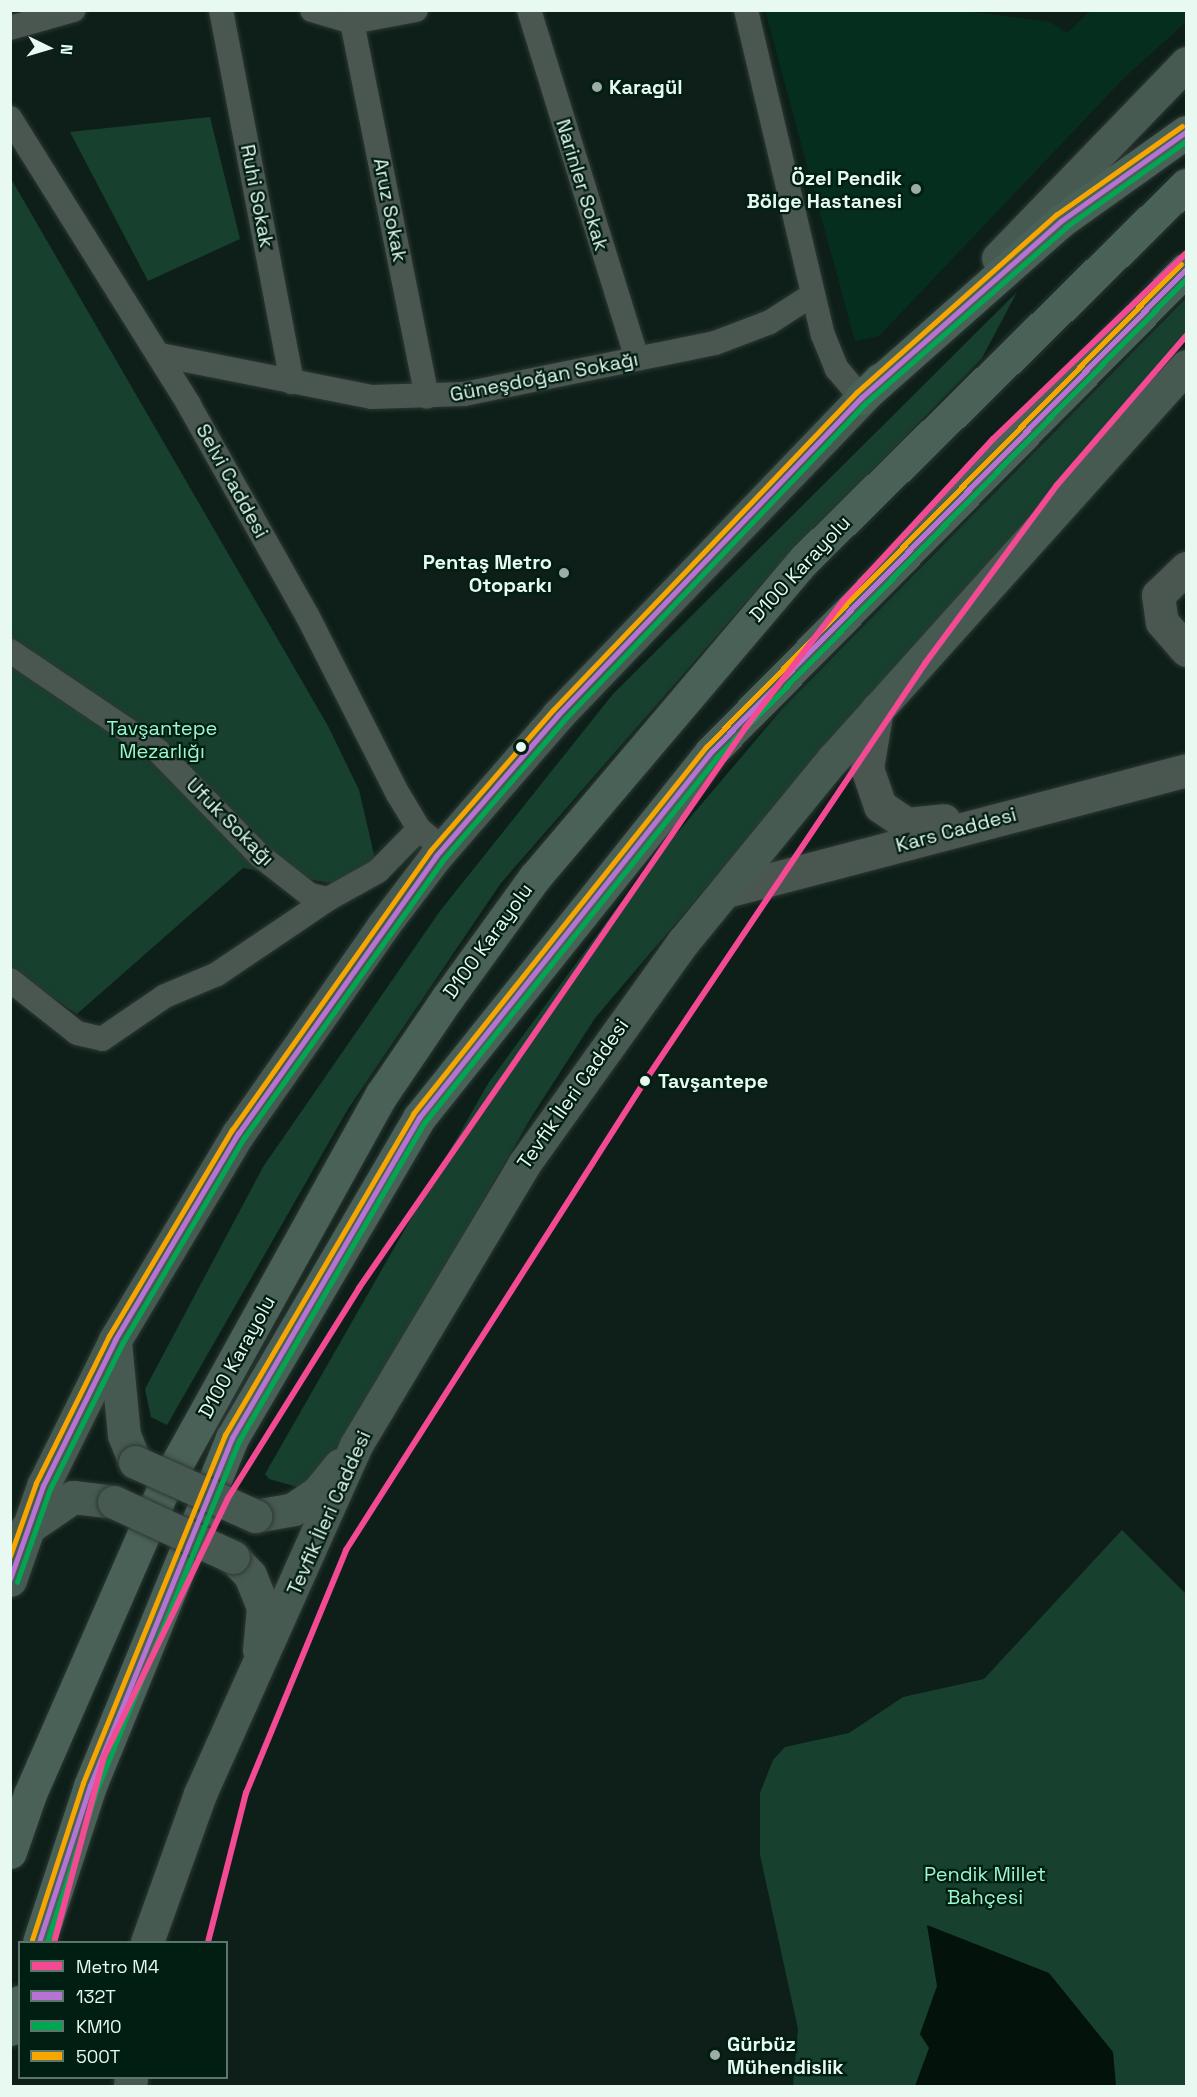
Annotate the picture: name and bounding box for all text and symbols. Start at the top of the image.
north arrow [18,18,78,78]
text: N [56,43,77,56]
place label: Karagül [609,75,683,99]
marker: Karagül [590,80,604,94]
street label: Narinler Sokak [551,116,613,254]
street label: Ruhi Sokak [235,142,279,250]
street label: Aruz Sokak [368,156,412,264]
place label: Özel Pendik Bölge Hastanesi [747,166,902,213]
marker: Özel Pendik Bölge Hastanesi [907,180,925,198]
street label: Güneşdoğan Sokağı [448,347,640,407]
street label: Selvi Caddesi [191,420,273,542]
street label: D100 Karayolu [745,511,855,627]
place label: Pentaş Metro Otoparkı [423,550,552,597]
marker: Pentaş Metro Otoparkı [557,566,571,580]
park label: Tavşantepe Mezarlığı [107,717,217,764]
unlabelled marker [515,741,527,753]
street label: Ufuk Sokağı [181,773,279,871]
street label: Kars Caddesi [893,802,1019,858]
street label: D100 Karayolu [438,879,538,1003]
street label: Tevfik İleri Caddesi [512,1014,634,1174]
place label: Tavşantepe [658,1069,768,1093]
marker: Tavşantepe [636,1072,654,1090]
street label: D100 Karayolu [193,1292,281,1422]
street label: Tevfik İleri Caddesi [282,1427,376,1599]
park label: Pendik Millet Bahçesi [924,1862,1046,1909]
legend [18,1941,228,2079]
text: Metro M4 [76,1955,159,1978]
text: 132T [76,1985,116,2008]
text: KM10 [76,2015,122,2038]
place label: Gürbüz Mühendislik [727,2032,844,2079]
text: 500T [76,2045,120,2068]
marker: Gürbüz Mühendislik [708,2048,722,2062]

